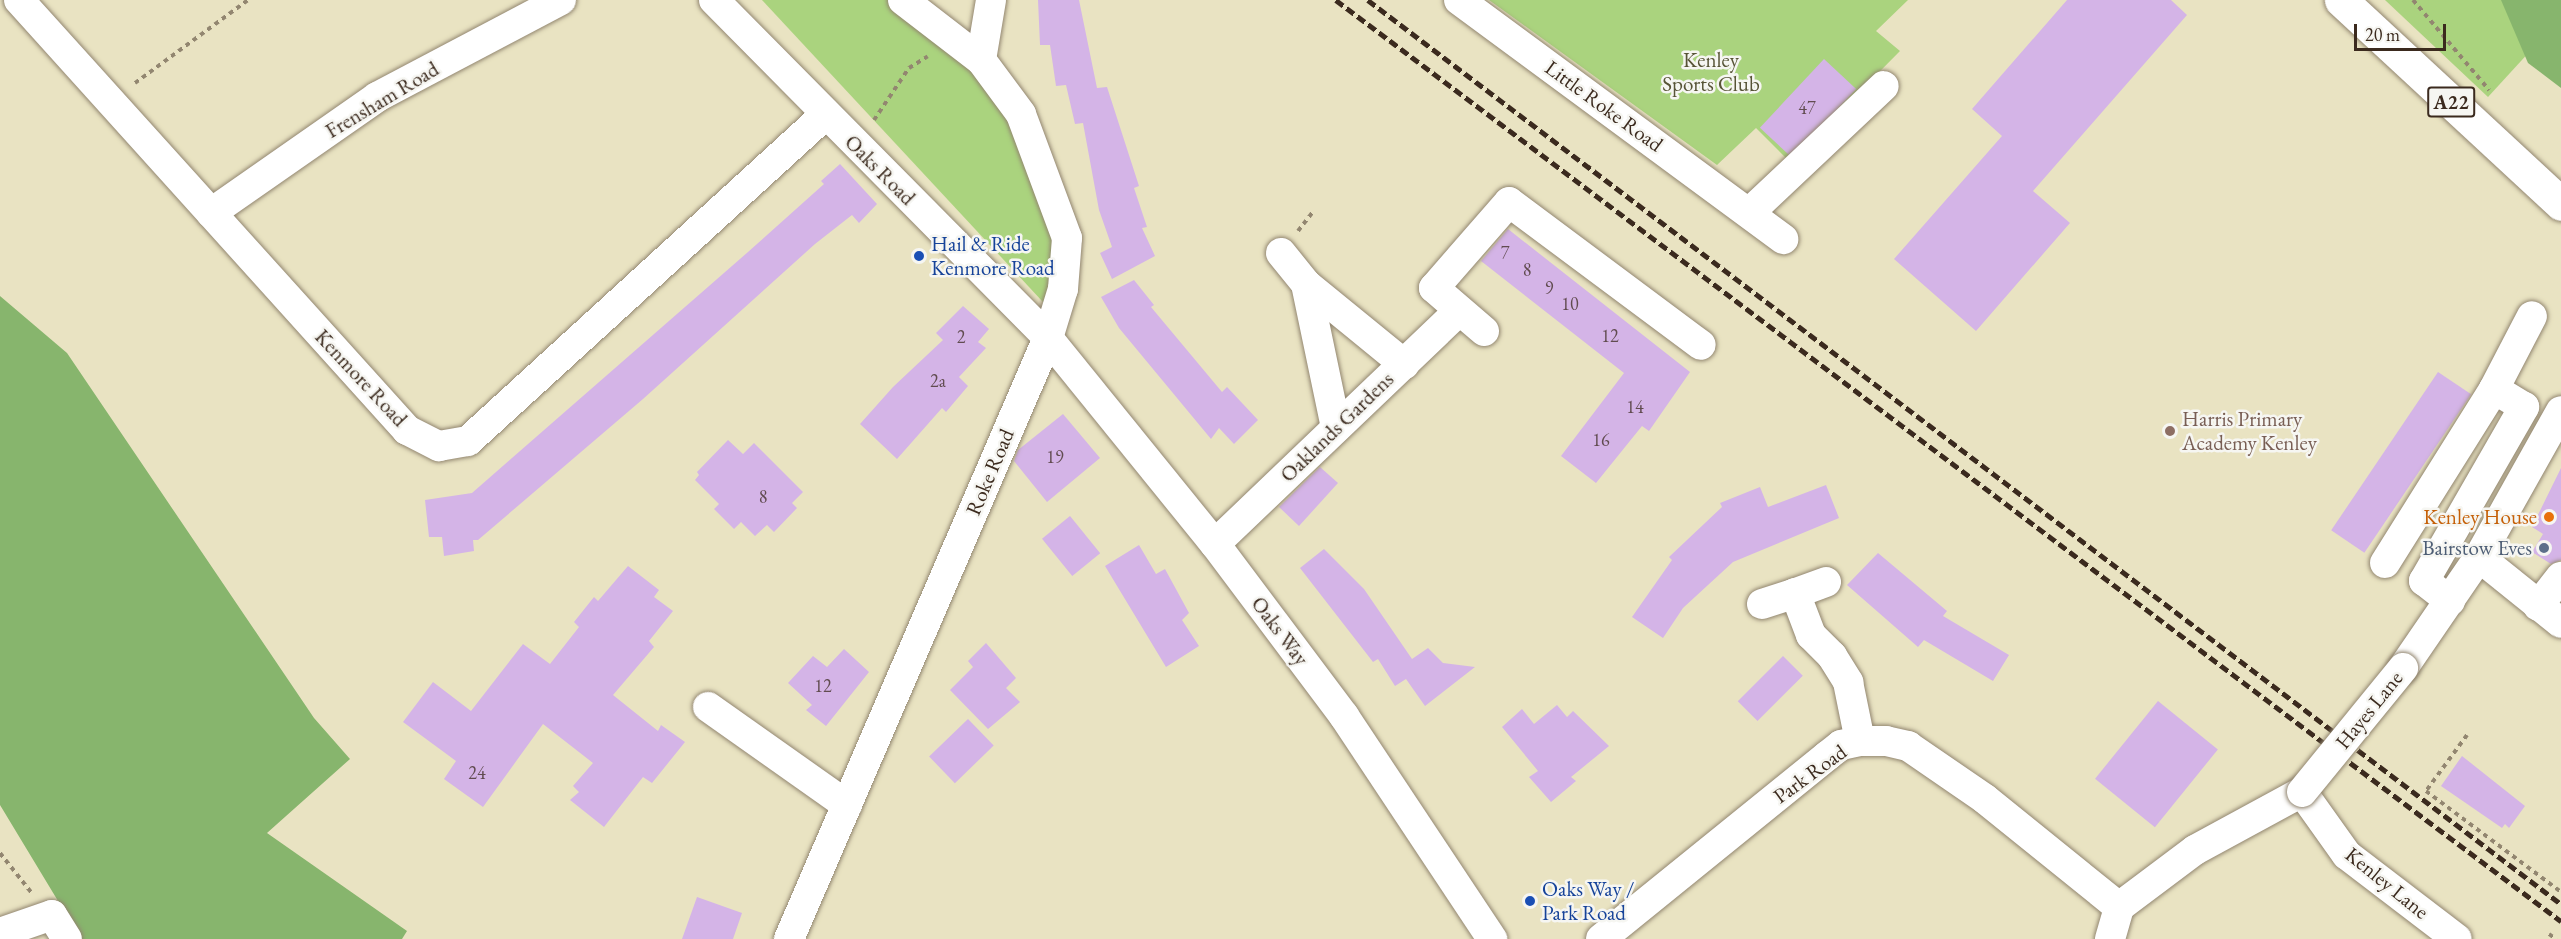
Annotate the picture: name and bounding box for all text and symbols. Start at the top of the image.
scale bar [2357,12,2448,50]
text: 20 m [2365,23,2400,46]
park label: Kenley Sports Club [1662,47,1760,97]
street label: Little Roke Road [1540,55,1668,157]
street label: Frensham Road [321,56,443,144]
road number: A22 [2427,85,2475,119]
house number: 47 [1798,97,1816,119]
street label: Oaks Road [840,130,920,210]
place label: Hail & Ride Kenmore Road [931,231,1055,281]
house number: 7 [1501,242,1509,264]
marker: Hail & Ride Kenmore Road [912,249,926,263]
house number: 8 [1523,259,1531,281]
house number: 9 [1545,277,1553,299]
house number: 10 [1561,293,1579,315]
street label: Kenmore Road [310,324,412,432]
house number: 12 [1601,325,1619,347]
house number: 2 [957,326,965,348]
street label: Oaklands Gardens [1275,367,1399,487]
house number: 2a [930,370,946,392]
house number: 14 [1626,396,1644,418]
place label: Harris Primary Academy Kenley [2182,406,2317,456]
marker: Harris Primary Academy Kenley [2163,424,2177,438]
street label: Roke Road [961,425,1019,519]
house number: 16 [1592,429,1610,451]
house number: 19 [1046,446,1064,468]
house number: 8 [759,486,767,508]
place label: Kenley House [2423,504,2537,530]
marker: Kenley House [2542,510,2556,524]
place label: Bairstow Eves [2422,535,2532,561]
marker: Bairstow Eves [2537,541,2551,555]
street label: Oaks Way [1246,592,1314,670]
street label: Hayes Lane [2330,666,2408,754]
house number: 12 [814,675,832,697]
street label: Park Road [1769,739,1851,809]
house number: 24 [468,762,486,784]
street label: Kenley Lane [2340,842,2434,924]
place label: Oaks Way / Park Road [1542,876,1634,926]
marker: Oaks Way / Park Road [1523,894,1537,908]

